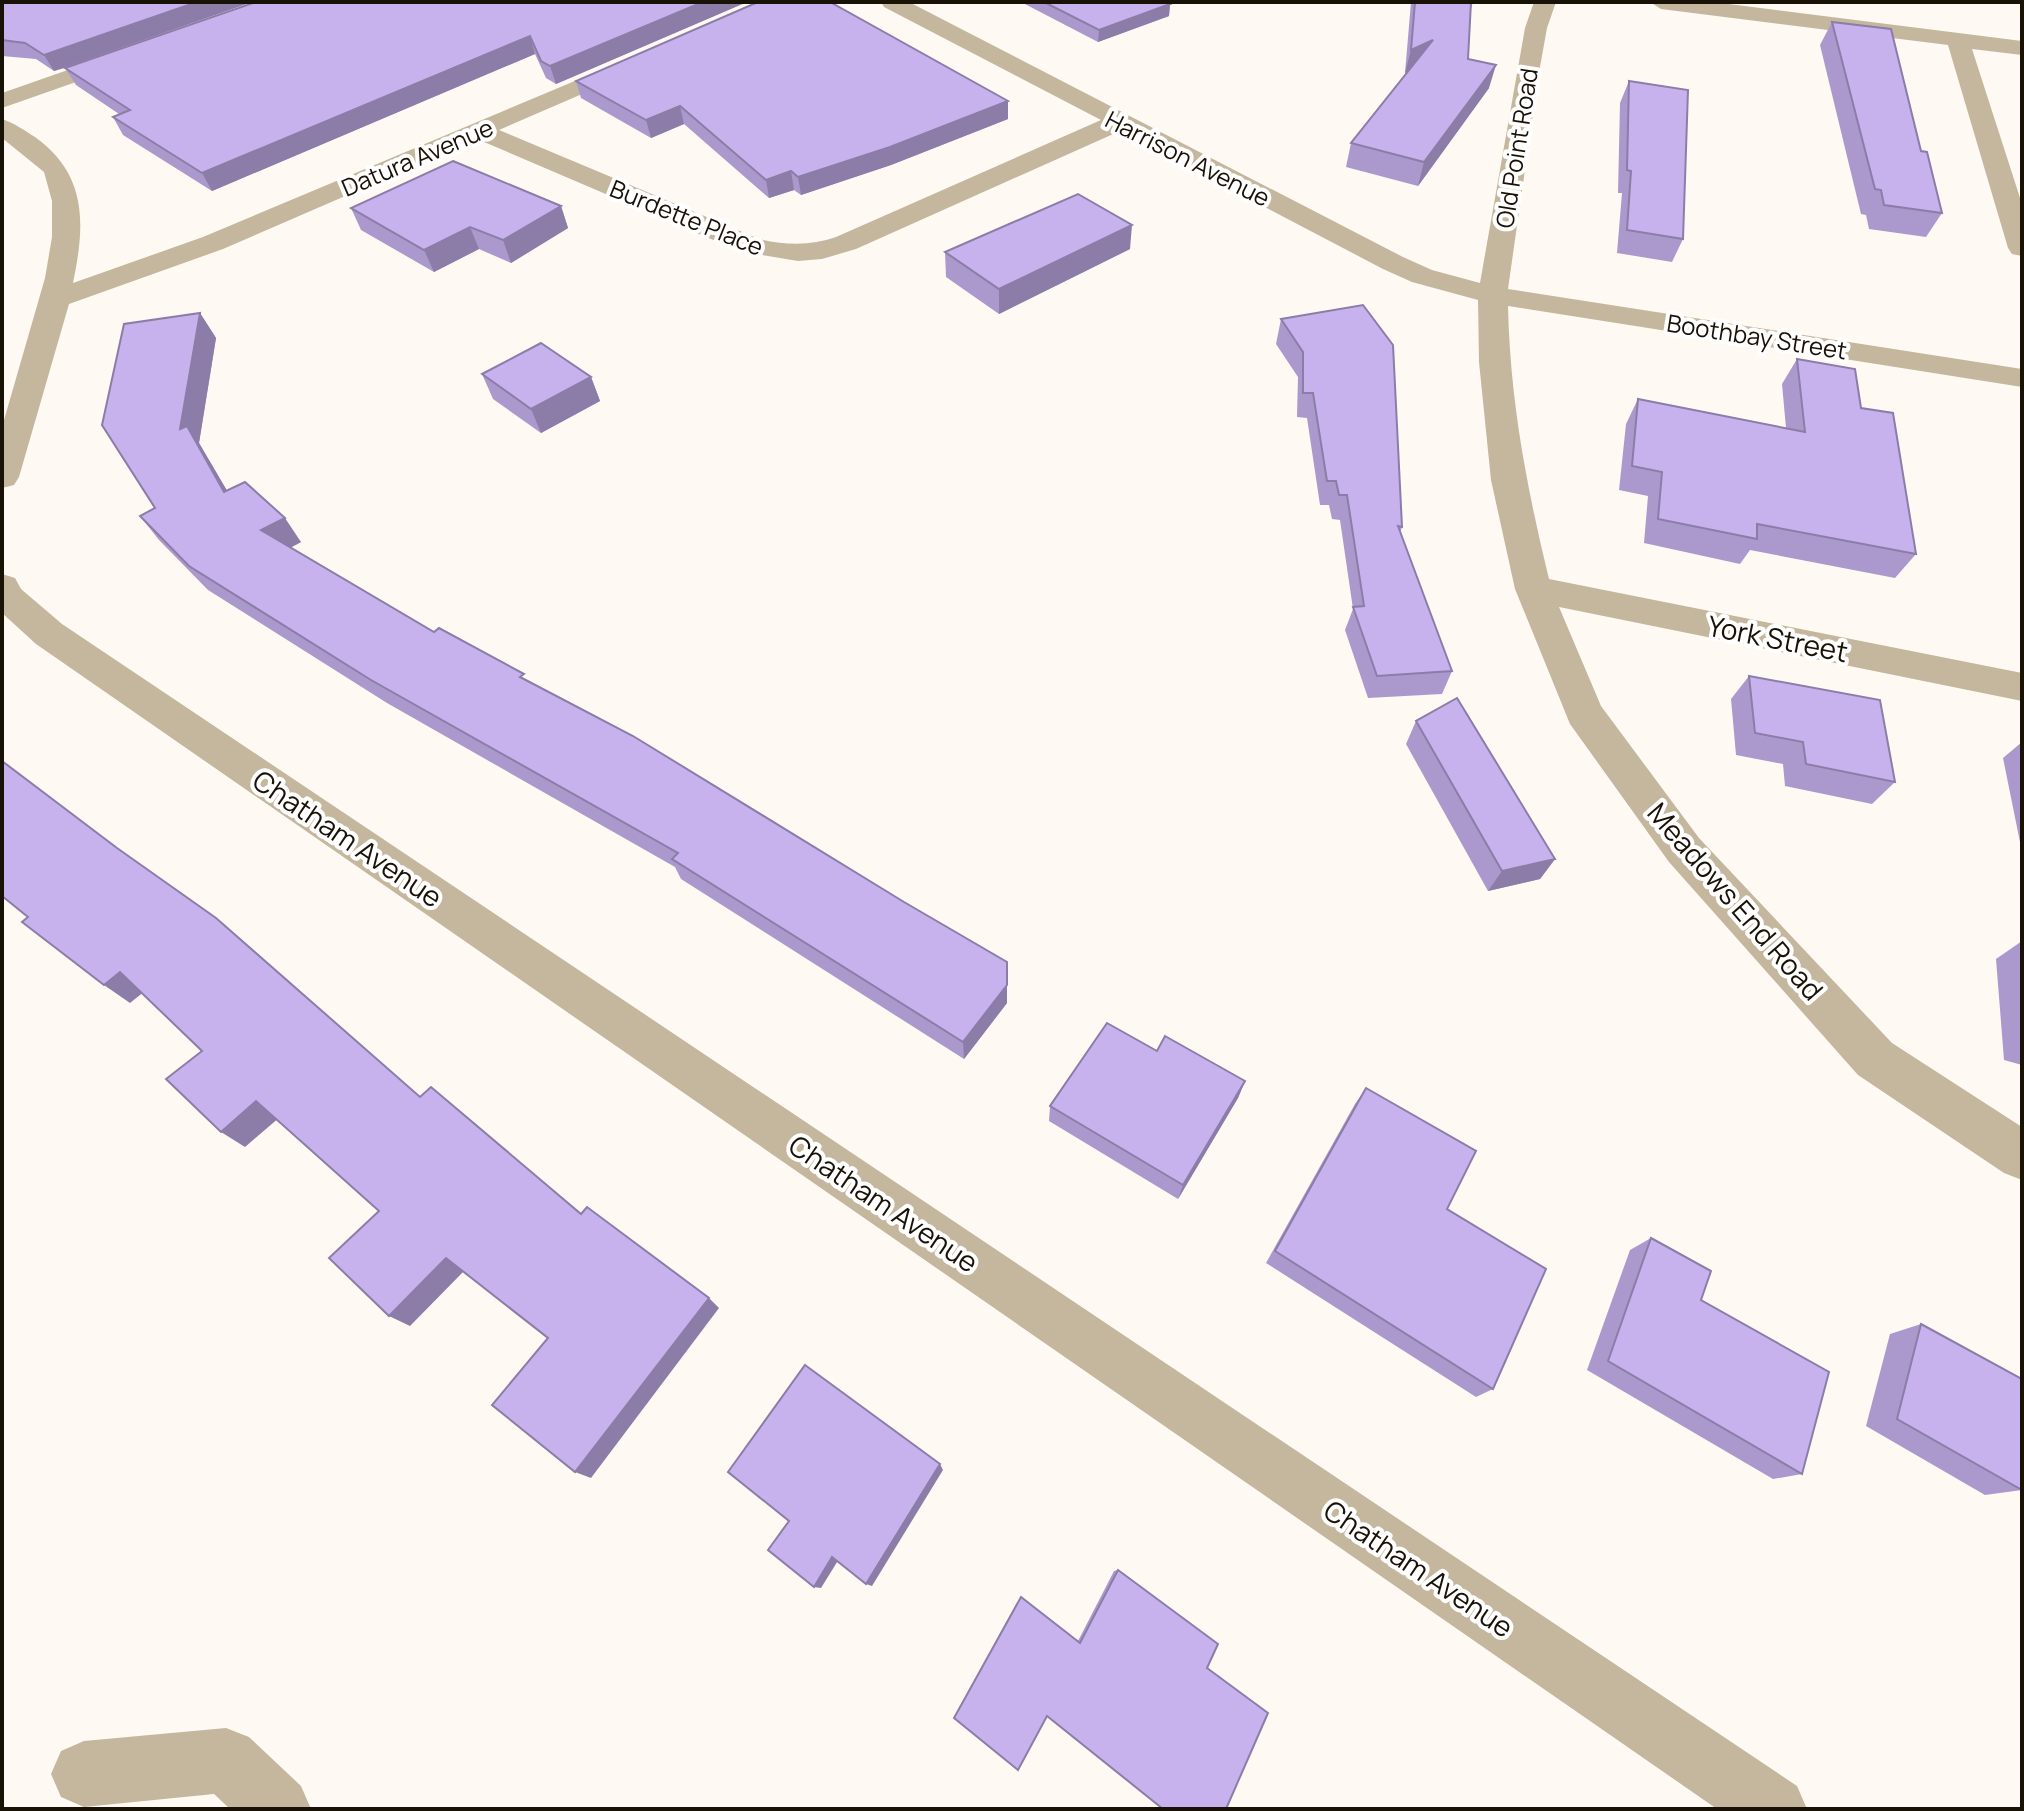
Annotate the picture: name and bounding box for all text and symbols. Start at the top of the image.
street label: Old Point Road [1487,66,1545,230]
street label: Harrison Avenue [1100,102,1276,214]
street label: Datura Avenue [336,110,498,204]
street label: Burdette Place [605,171,769,263]
street label: Boothbay Street [1665,305,1849,367]
street label: York Street [1705,606,1851,670]
street label: Chatham Avenue [246,761,450,915]
street label: Meadows End Road [1640,794,1832,1008]
street label: Chatham Avenue [782,1126,986,1280]
street label: Chatham Avenue [1317,1491,1521,1645]

